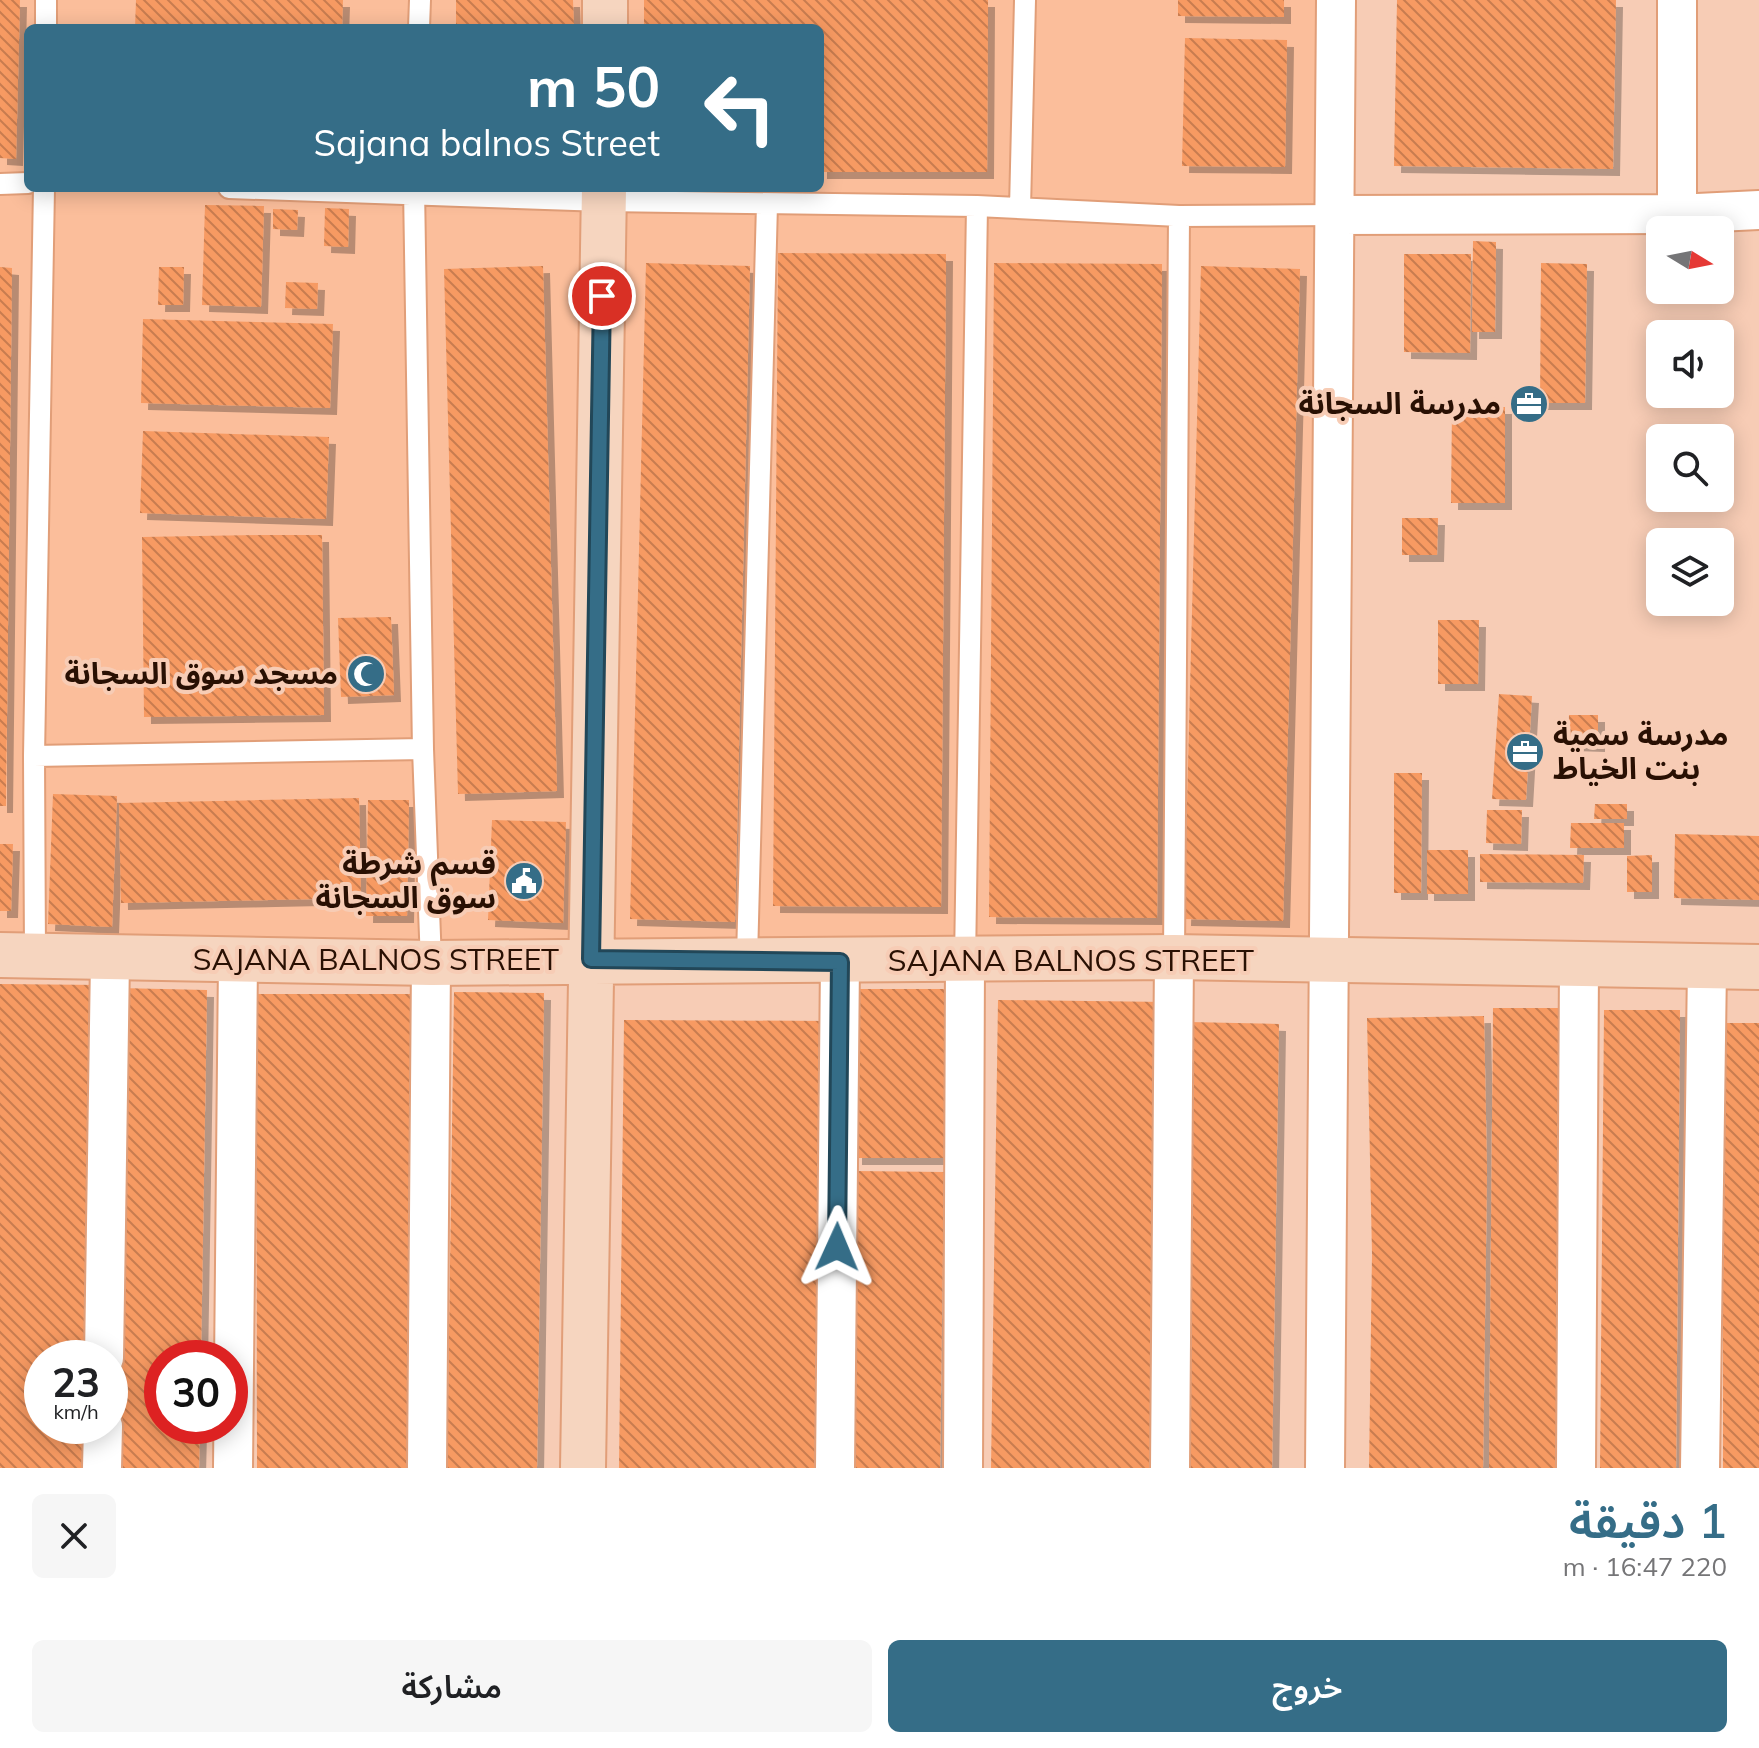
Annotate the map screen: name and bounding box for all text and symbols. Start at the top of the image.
text: 50 m [527,51,660,121]
icon: left [688,56,792,160]
text: Sajana balnos Street [313,120,660,165]
north arrow [1646,216,1734,304]
map controls [1646,216,1734,616]
pin [568,262,636,330]
icon: arrive [580,274,624,318]
button: sound [1646,320,1734,408]
office icon: مدرسة السجانة [1508,383,1550,425]
place label: مدرسة السجانة [1299,384,1501,422]
button: search [1646,424,1734,512]
button: layers [1646,528,1734,616]
mosque icon: مسجد سوق السجانة [345,653,387,695]
place label: مسجد سوق السجانة [65,654,338,692]
place label: مدرسة سمية بنت الخياط [1553,715,1729,787]
office icon: مدرسة سمية بنت الخياط [1504,731,1546,773]
place label: قسم شرطة سوق السجانة [316,844,496,916]
public building icon: قسم شرطة سوق السجانة [503,860,545,902]
street label: SAJANA BALNOS STREET [193,940,559,978]
street label: SAJANA BALNOS STREET [888,941,1254,979]
position arrow [795,1205,879,1289]
speed limit sign: 30 [144,1340,248,1444]
text: 23 [52,1357,100,1407]
text: km/h [53,1399,99,1424]
text: 1 دقيقة [1569,1490,1727,1550]
button: close [32,1494,116,1578]
text: 220 m · 16:47 [1563,1550,1727,1583]
button: مشاركة [32,1640,872,1732]
button: خروج [888,1640,1727,1732]

